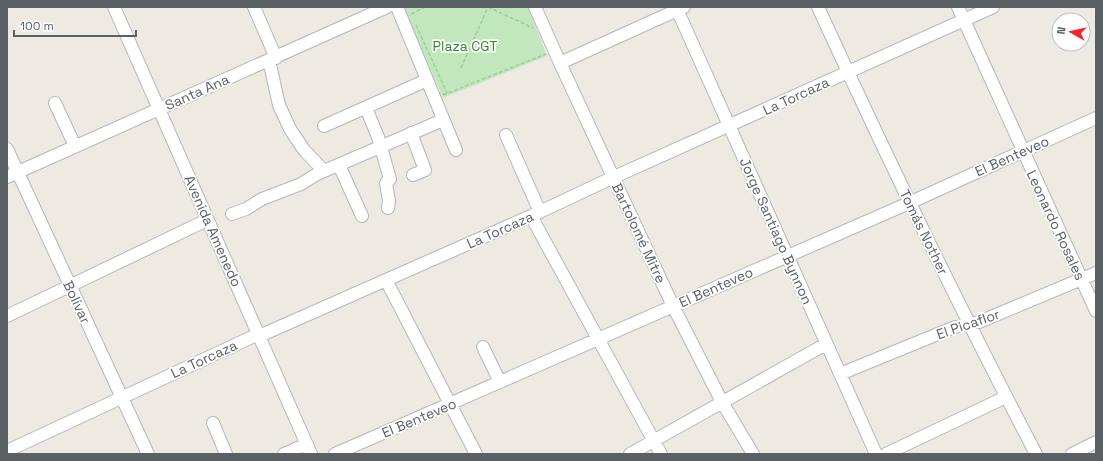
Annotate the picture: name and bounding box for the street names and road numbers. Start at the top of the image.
street label: Santa Ana [162,70,232,114]
street label: La Torcaza [760,73,832,119]
street label: El Benteveo [972,132,1052,180]
street label: Jorge Santiago Bynnon [736,155,816,307]
street label: Leonardo Rosales [1023,167,1089,283]
street label: Avenida Amenedo [180,172,246,290]
street label: Bartolomé Mitre [608,180,670,286]
street label: Tomás Nother [896,186,952,278]
street label: La Torcaza [464,207,536,253]
street label: El Benteveo [676,263,756,311]
street label: Bolívar [59,278,95,326]
street label: El Picaflor [934,305,1002,343]
street label: La Torcaza [168,336,240,382]
street label: El Benteveo [379,394,459,442]

